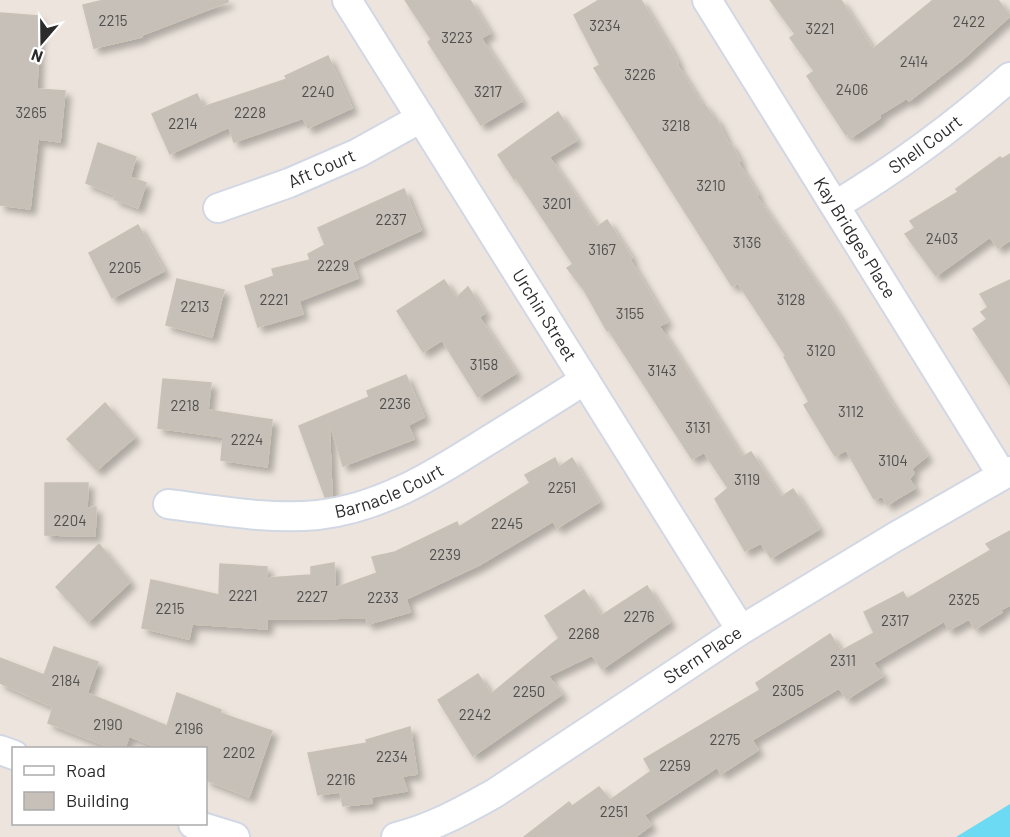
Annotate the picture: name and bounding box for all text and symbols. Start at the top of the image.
house number: 2215 [99,11,127,29]
north arrow [12,12,72,72]
house number: 2422 [953,12,985,30]
house number: 3234 [589,16,621,34]
house number: 3221 [806,19,834,37]
house number: 3223 [441,28,473,46]
text: N [28,46,45,67]
house number: 2414 [900,52,928,70]
house number: 3226 [624,65,656,83]
house number: 2406 [836,80,868,98]
house number: 2240 [302,82,334,100]
house number: 3217 [474,82,502,100]
house number: 3265 [15,103,47,121]
house number: 2228 [234,103,266,121]
street label: Shell Court [884,110,966,178]
house number: 2214 [168,114,198,132]
house number: 3218 [662,116,690,134]
street label: Aft Court [284,144,358,192]
street label: Kay Bridges Place [810,173,901,302]
house number: 3210 [696,176,726,194]
house number: 3201 [542,194,572,212]
house number: 2237 [376,210,406,228]
house number: 2403 [926,229,958,247]
house number: 3136 [733,233,761,251]
house number: 3167 [588,240,616,258]
house number: 2229 [317,256,349,274]
house number: 2205 [109,258,141,276]
street label: Urchin Street [508,265,582,365]
house number: 2221 [259,290,289,308]
house number: 3128 [777,290,805,308]
house number: 2213 [181,297,209,315]
house number: 3155 [616,304,644,322]
house number: 3120 [806,341,836,359]
house number: 3158 [470,355,498,373]
house number: 3143 [648,361,676,379]
house number: 2236 [379,394,411,412]
house number: 2218 [171,396,199,414]
house number: 3112 [838,402,864,420]
house number: 3131 [685,418,711,436]
house number: 2224 [231,430,263,448]
house number: 3104 [878,451,908,469]
street label: Barnacle Court [332,458,447,522]
house number: 3119 [734,470,760,488]
house number: 2251 [548,478,576,496]
house number: 2204 [54,511,86,529]
house number: 2245 [491,514,523,532]
house number: 2239 [429,545,461,563]
house number: 2221 [228,586,258,604]
house number: 2227 [296,587,328,605]
house number: 2233 [367,588,399,606]
house number: 2325 [948,590,980,608]
house number: 2215 [156,599,184,617]
house number: 2276 [624,607,654,625]
house number: 2317 [881,611,909,629]
street label: Stern Place [659,621,746,688]
house number: 2268 [568,624,600,642]
house number: 2311 [830,651,856,669]
house number: 2184 [51,671,81,689]
house number: 2305 [772,681,804,699]
house number: 2250 [513,682,545,700]
house number: 2242 [459,705,491,723]
house number: 2190 [93,715,123,733]
house number: 2196 [175,719,203,737]
house number: 2275 [710,730,740,748]
house number: 2202 [223,743,255,761]
legend [12,747,207,825]
house number: 2234 [376,747,408,765]
house number: 2259 [659,756,691,774]
text: Road [66,759,106,781]
house number: 2216 [327,770,355,788]
text: Building [66,789,129,811]
house number: 2251 [600,802,628,820]

